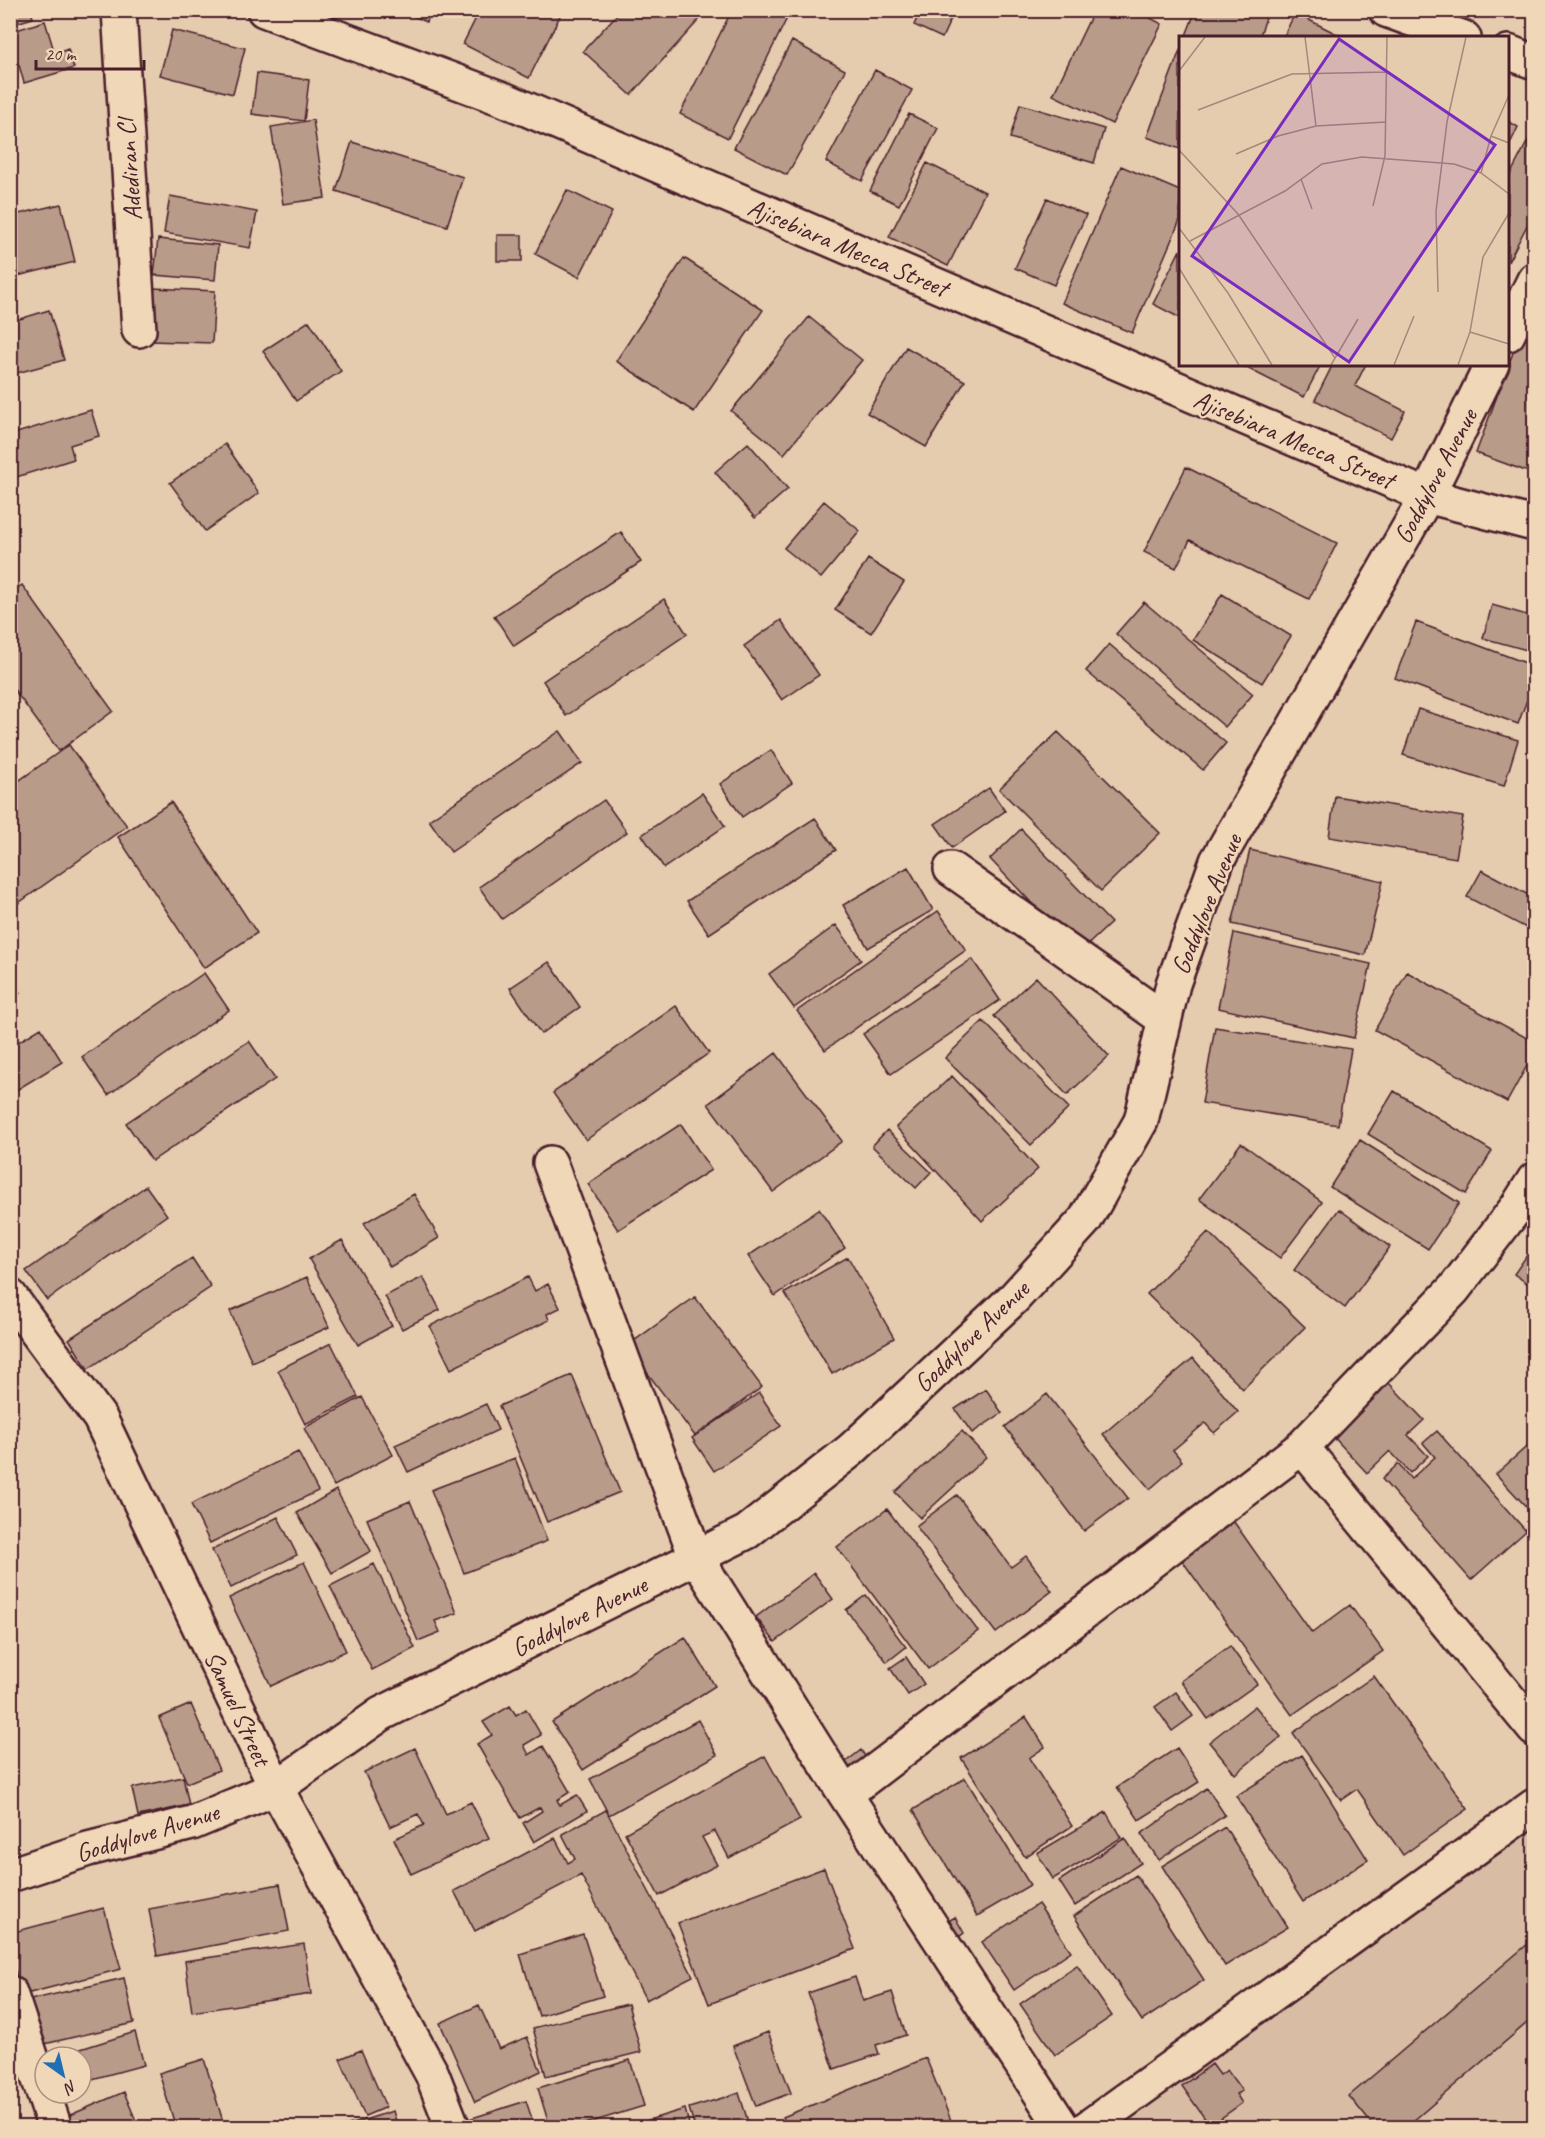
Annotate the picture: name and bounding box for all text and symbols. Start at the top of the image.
scale bar [36,33,144,71]
inset map [1179,36,1509,366]
text: 20 m [45,43,78,65]
street label: Adediran Cl [109,114,149,222]
street label: Ajisebiara Mecca Street [743,190,956,306]
street label: Ajisebiara Mecca Street [1189,382,1402,498]
street label: Goddylove Avenue [1386,402,1485,549]
street label: Goddylove Avenue [1163,828,1250,979]
street label: Goddylove Avenue [907,1272,1037,1400]
street label: Goddylove Avenue [506,1567,654,1665]
street label: Samuel Street [197,1645,280,1773]
street label: Goddylove Avenue [72,1795,224,1870]
north arrow [33,2045,93,2105]
text: N [59,2076,81,2099]

